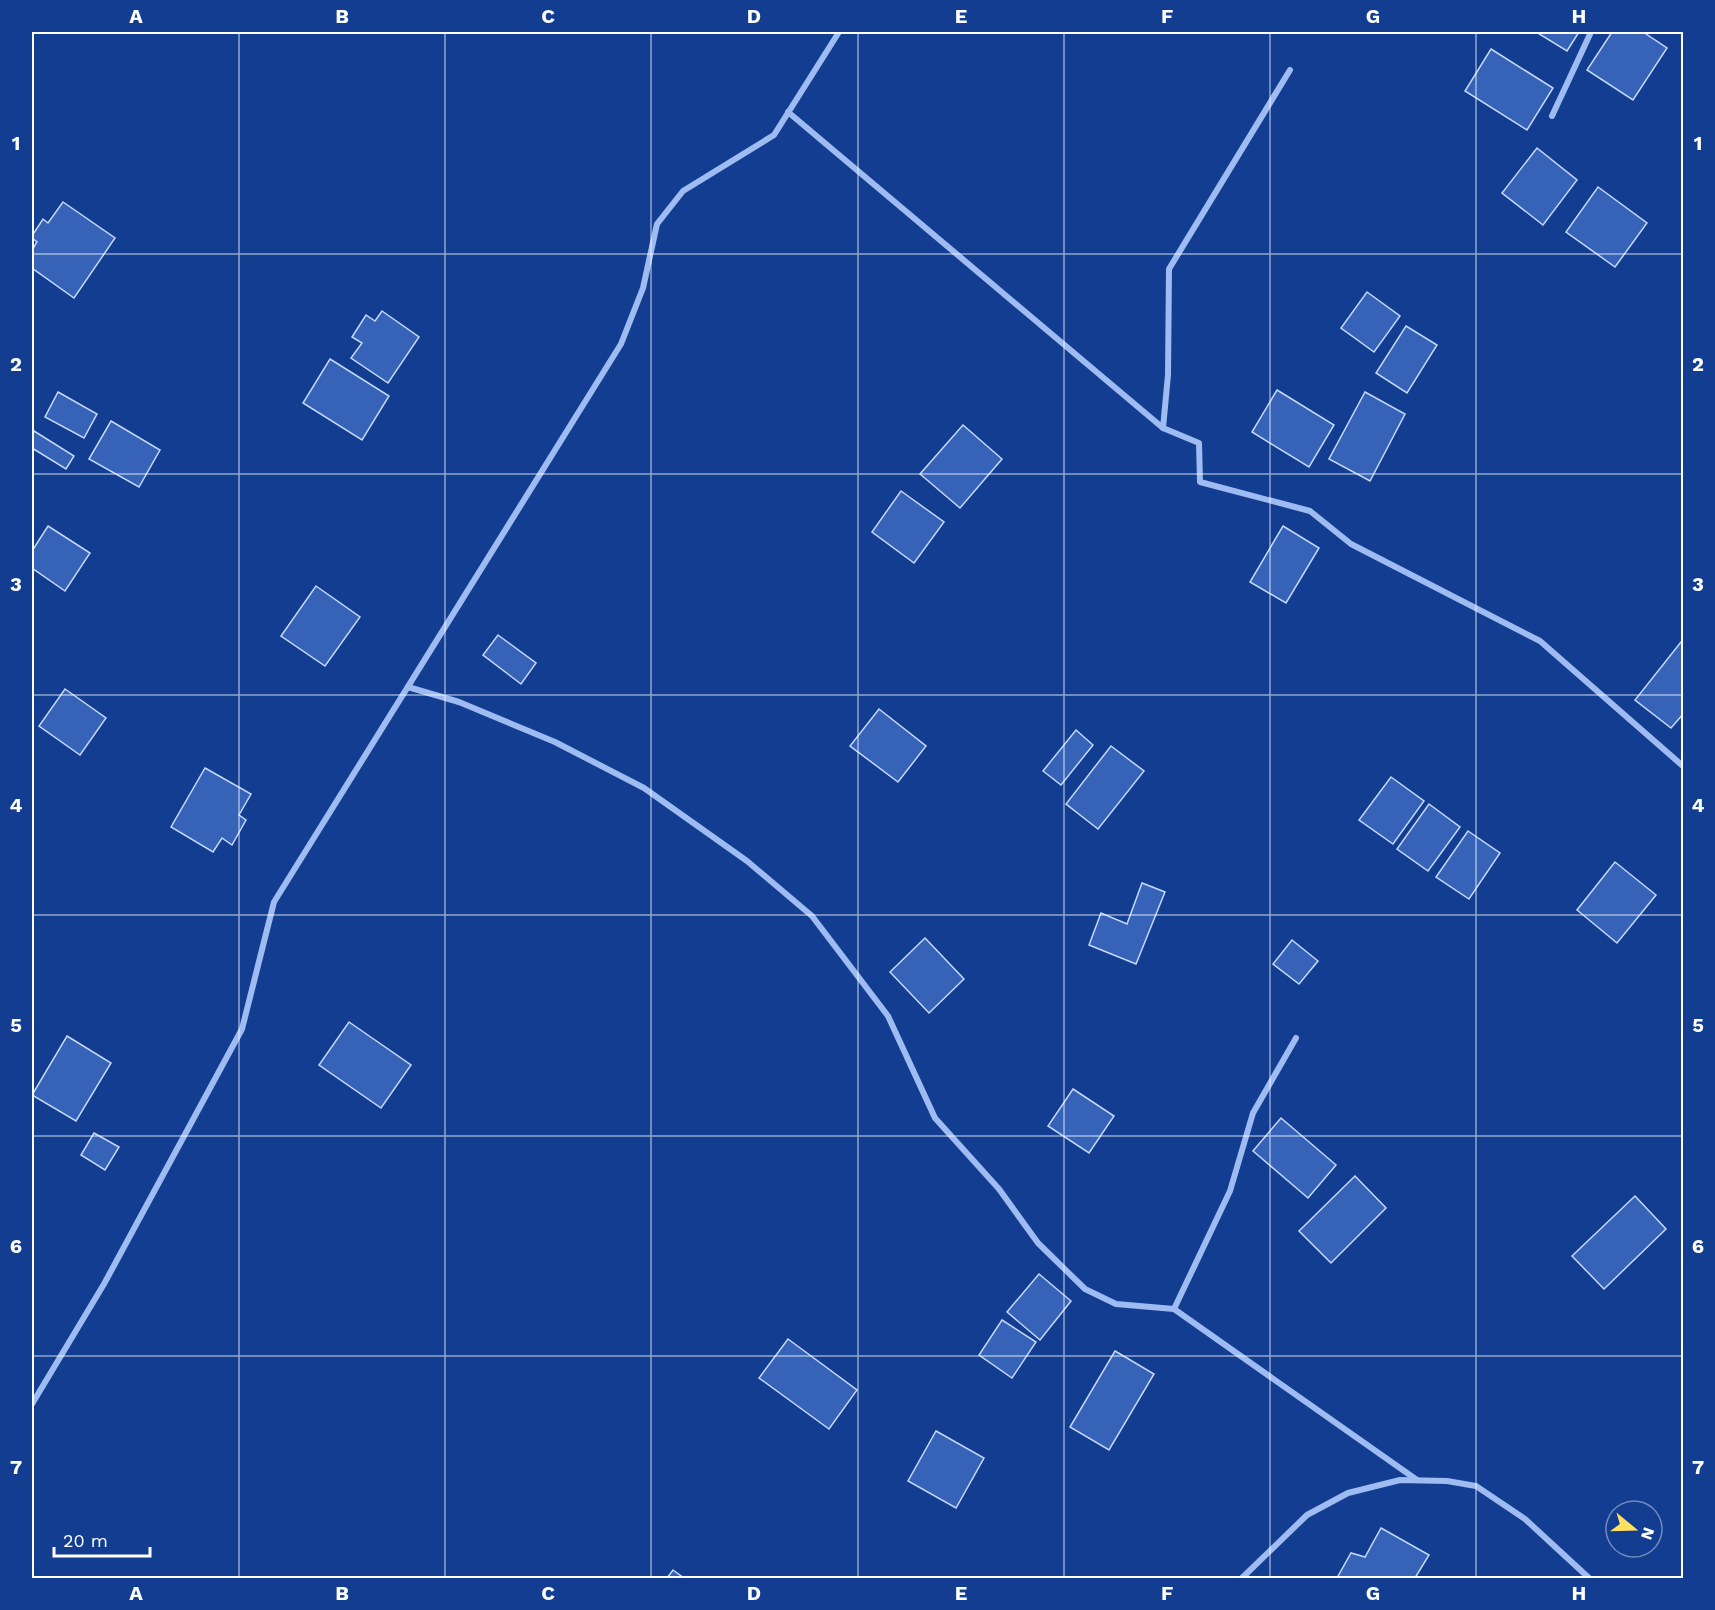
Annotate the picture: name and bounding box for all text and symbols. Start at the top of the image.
text: A [129,4,143,28]
text: B [335,4,349,28]
text: C [541,4,555,28]
text: D [747,4,761,28]
text: E [955,4,967,28]
text: F [1161,4,1173,28]
text: G [1366,4,1380,28]
text: H [1572,4,1586,28]
text: 1 [12,131,20,155]
text: 1 [1694,131,1702,155]
text: 2 [10,352,22,376]
text: 2 [1692,352,1704,376]
text: 3 [10,572,22,596]
text: 3 [1692,572,1704,596]
text: 4 [10,793,23,817]
text: 4 [1692,793,1705,817]
text: 5 [10,1013,22,1037]
text: 5 [1692,1013,1704,1037]
text: 6 [10,1234,22,1258]
text: 6 [1692,1234,1704,1258]
text: 7 [10,1455,22,1479]
text: 7 [1692,1455,1704,1479]
north arrow [1604,1499,1664,1559]
scale bar [54,1520,150,1558]
text: N [1637,1525,1659,1542]
text: 20 m [63,1530,108,1551]
text: A [129,1581,143,1605]
text: B [335,1581,349,1605]
text: C [541,1581,555,1605]
text: D [747,1581,761,1605]
text: E [955,1581,967,1605]
text: F [1161,1581,1173,1605]
text: G [1366,1581,1380,1605]
text: H [1572,1581,1586,1605]

